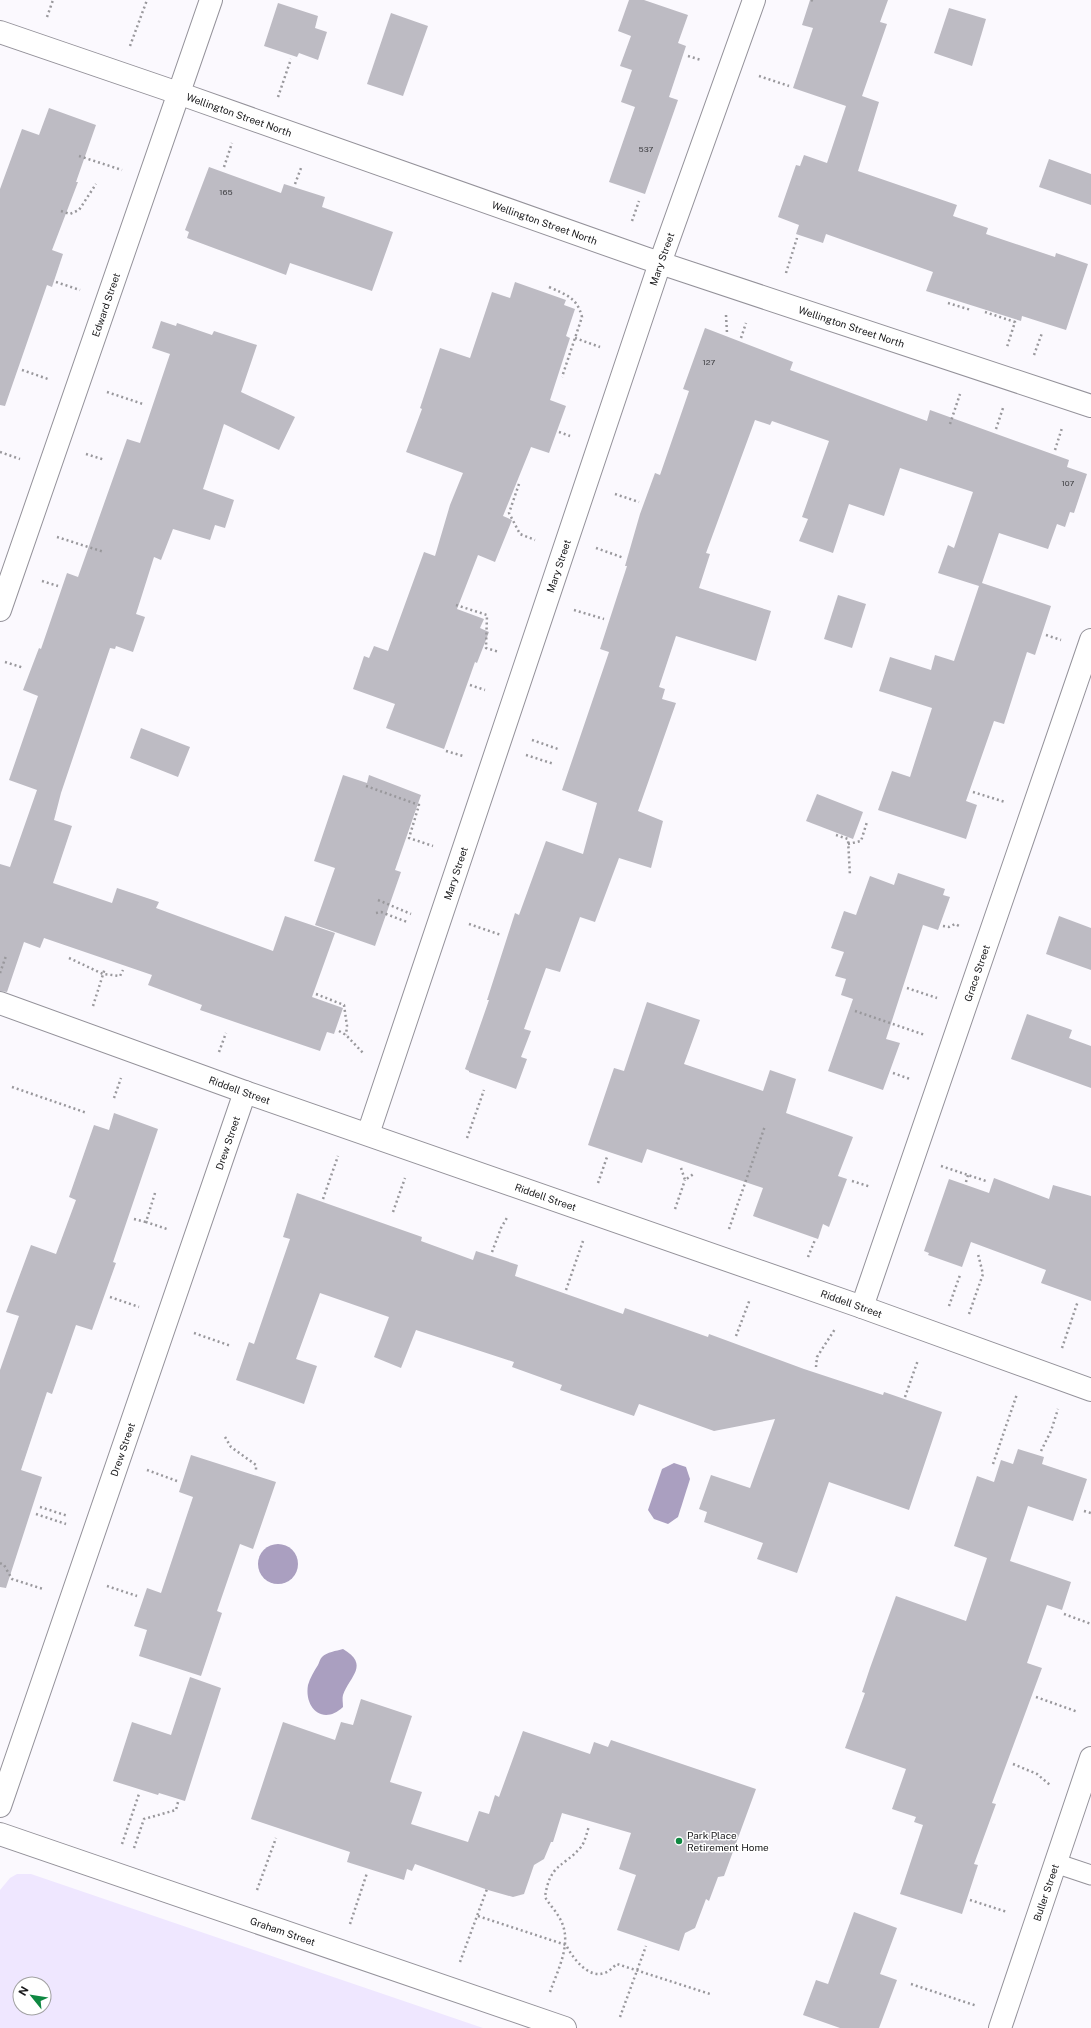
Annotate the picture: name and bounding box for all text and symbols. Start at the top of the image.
street label: Wellington Street North [185,90,294,139]
house number: 537 [639,144,654,154]
house number: 165 [219,187,233,197]
street label: Wellington Street North [490,198,599,247]
street label: Mary Street [647,231,676,287]
street label: Edward Street [89,271,122,338]
street label: Wellington Street North [797,303,906,350]
house number: 127 [703,357,716,367]
house number: 107 [1062,478,1075,488]
street label: Mary Street [544,538,573,594]
street label: Mary Street [441,845,470,901]
street label: Grace Street [961,943,992,1003]
street label: Riddell Street [207,1073,272,1106]
street label: Drew Street [213,1114,242,1171]
street label: Riddell Street [513,1180,578,1213]
street label: Riddell Street [819,1287,884,1320]
street label: Drew Street [108,1421,137,1478]
place label: Park Place Retirement Home [687,1829,769,1853]
marker: Park Place Retirement Home [674,1836,684,1846]
street label: Buller Street [1030,1862,1061,1923]
street label: Graham Street [249,1914,317,1948]
north arrow [12,1976,52,2016]
text: N [16,1984,31,1998]

